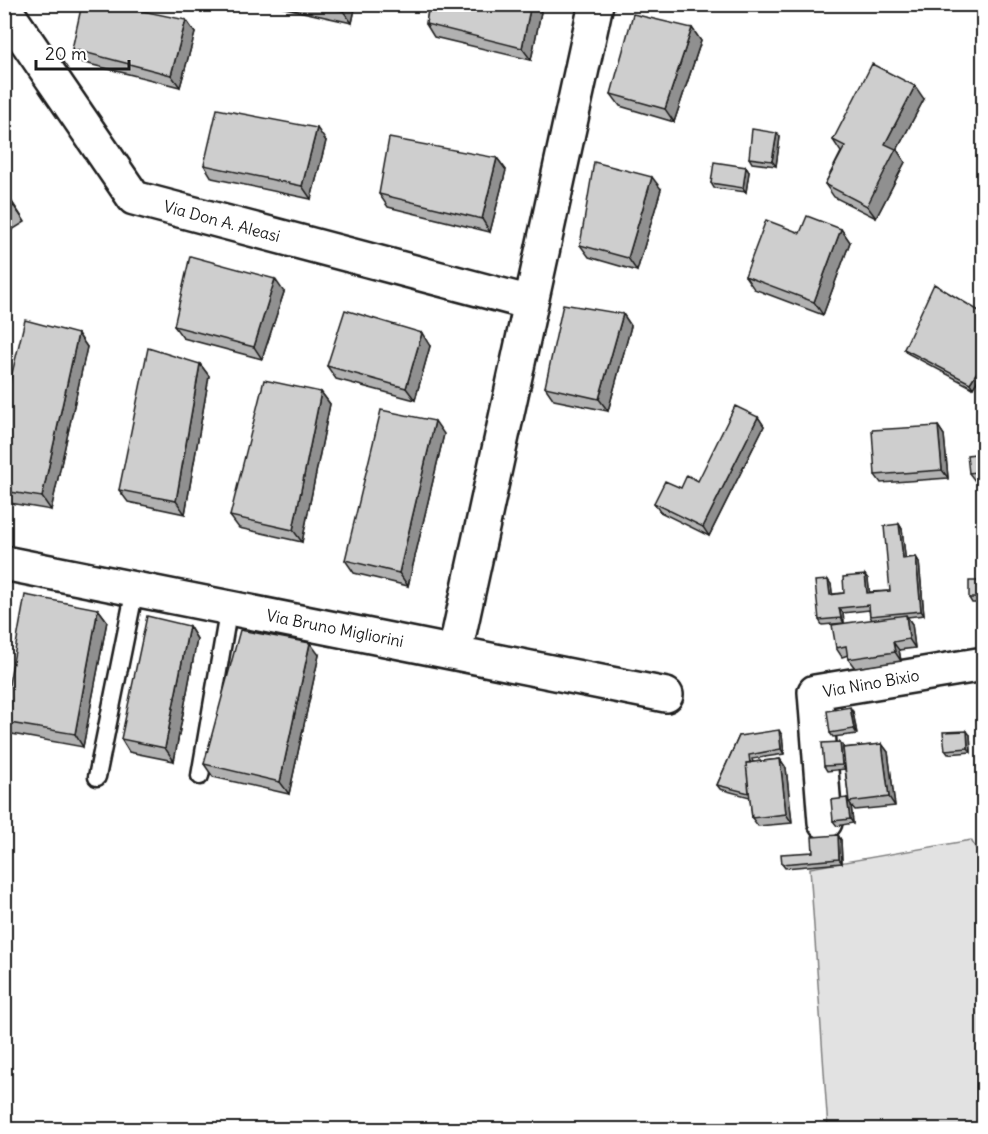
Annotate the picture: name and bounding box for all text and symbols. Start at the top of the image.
scale bar [36,33,129,71]
text: 20 m [45,42,87,65]
street label: Via Don A. Aleasi [162,196,282,246]
street label: Via Bruno Migliorini [265,605,405,651]
street label: Via Nino Bixio [821,665,921,701]

